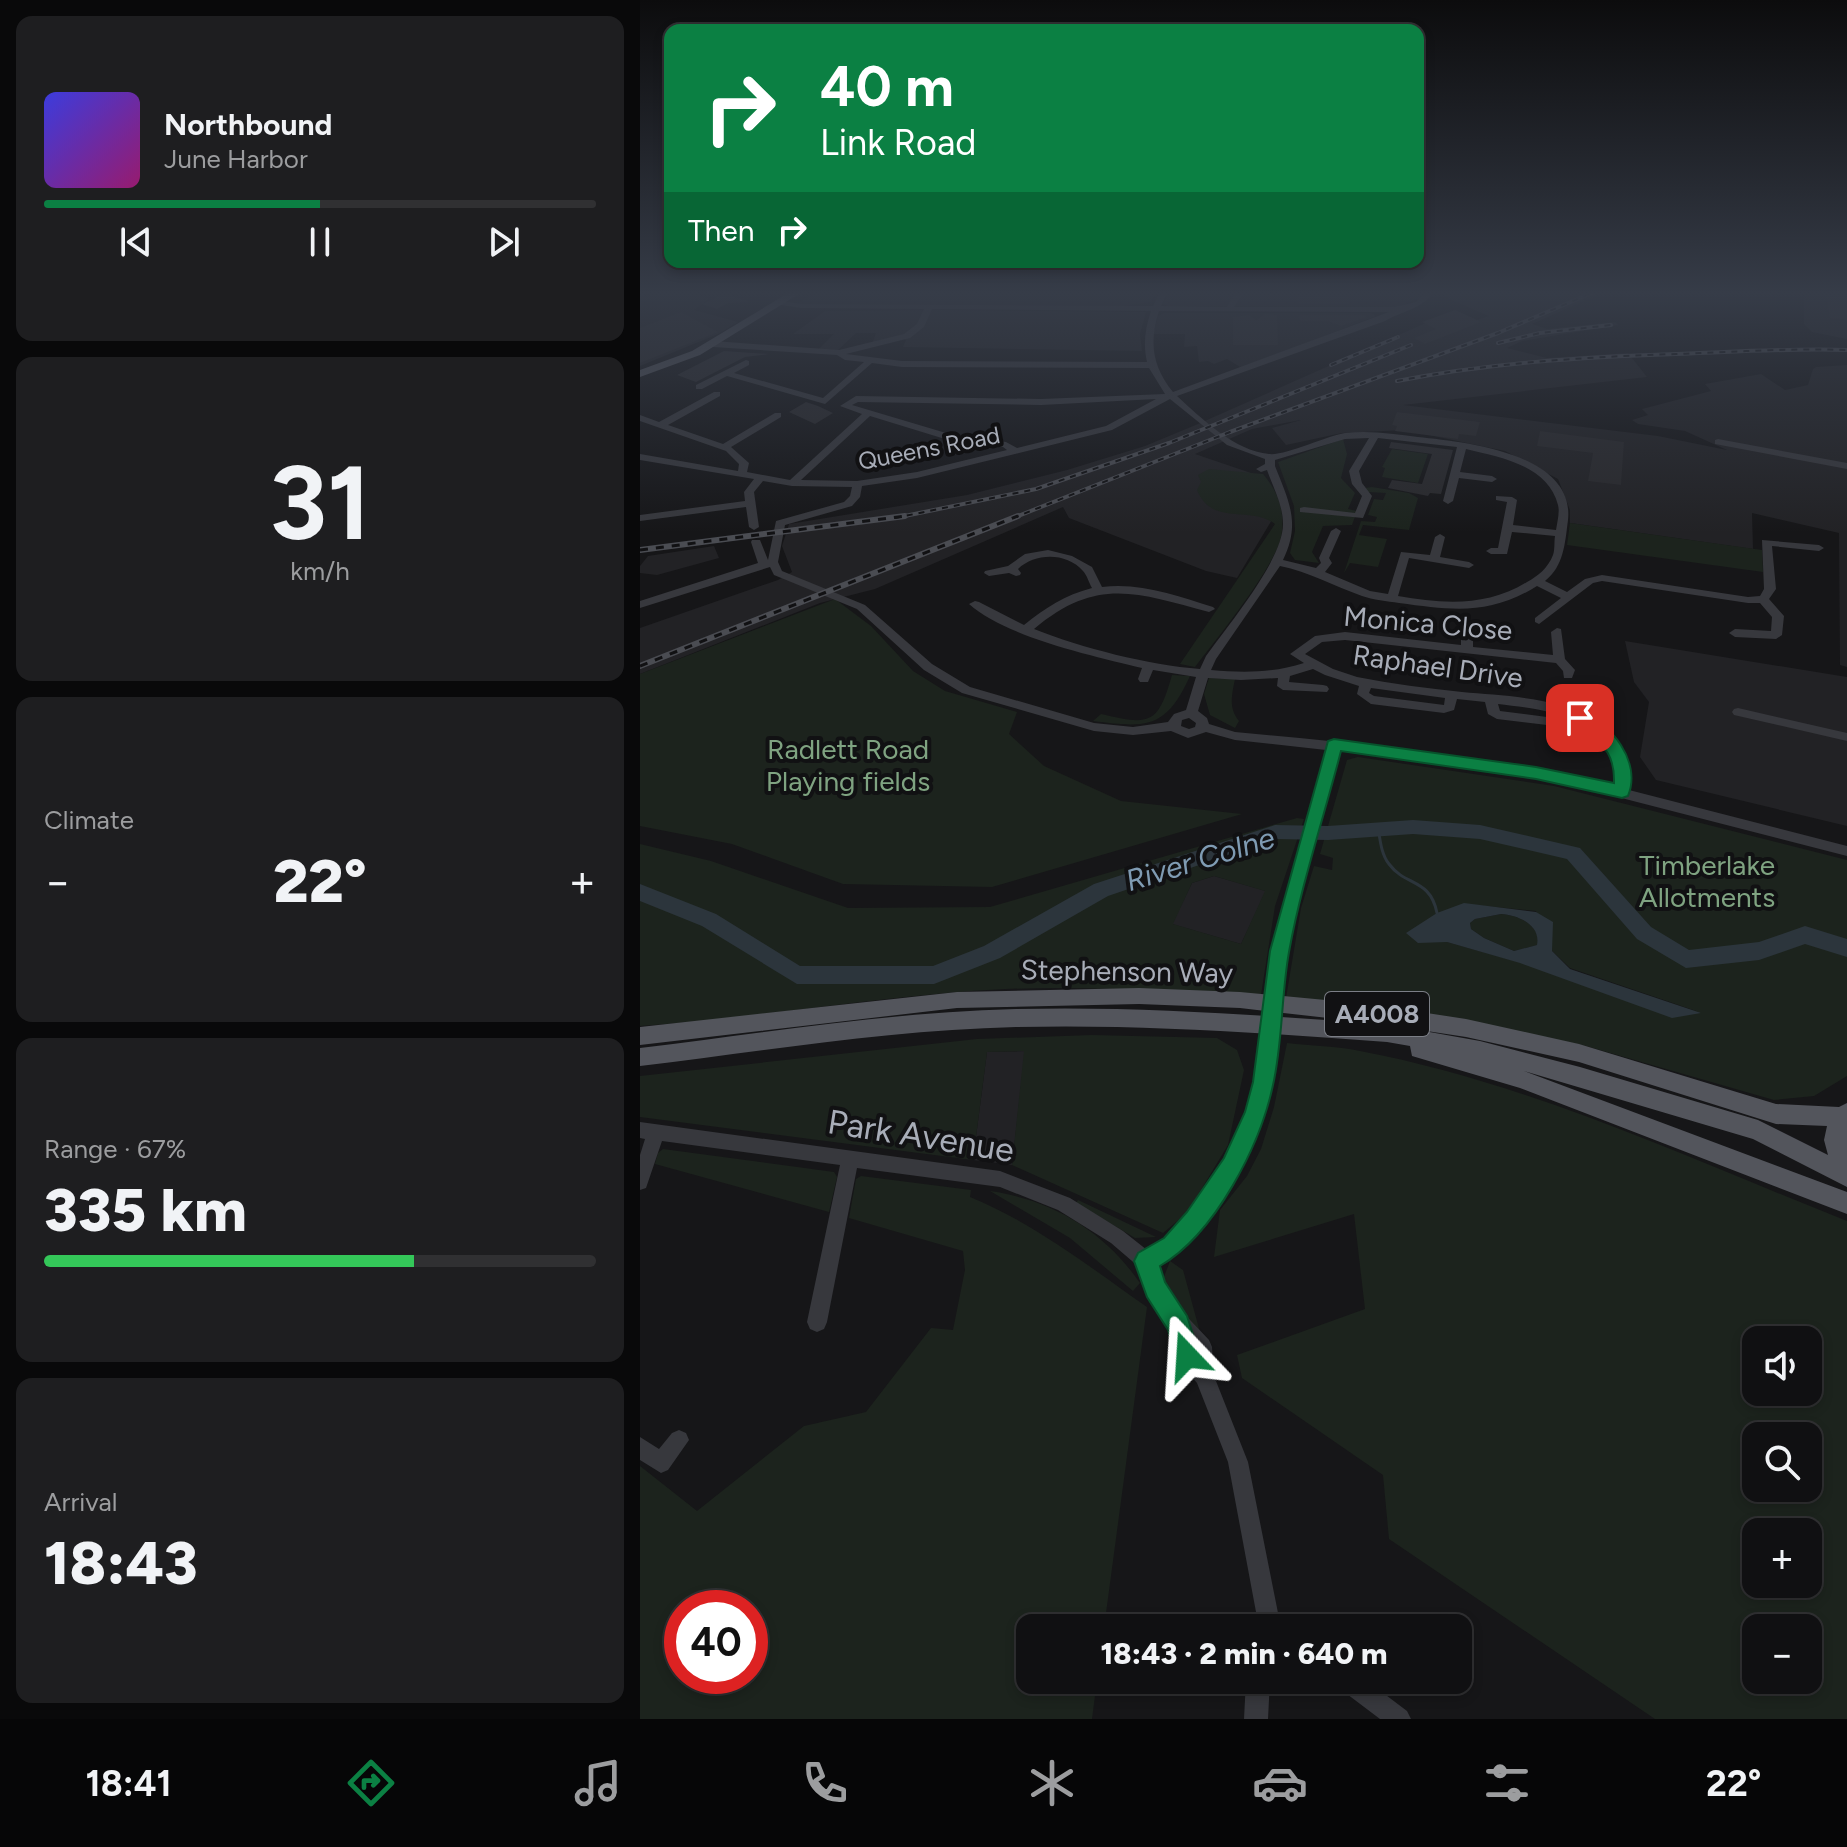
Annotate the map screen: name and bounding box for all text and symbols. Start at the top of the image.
text: 40 m [820,53,954,120]
icon: right [688,56,792,160]
text: Northbound [164,106,332,143]
text: Link Road [820,121,976,164]
text: June Harbor [164,143,308,175]
icon: right [770,208,814,252]
text: Then [688,212,754,249]
icon: previous [114,220,158,264]
icon: pause [298,220,342,264]
icon: next [482,220,526,264]
street label: Queens Road [856,420,1002,476]
text: 31 [269,440,371,565]
text: km/h [290,555,350,587]
street label: Monica Close [1342,599,1514,647]
street label: Raphael Drive [1351,637,1525,695]
pin [1546,684,1614,752]
icon: arrive [1558,696,1602,740]
park label: Radlett Road Playing fields [766,732,930,798]
text: Climate [44,804,134,836]
water label: River Colne [1121,819,1279,899]
text: 22° [273,845,367,917]
park label: Timberlake Allotments [1639,848,1775,914]
text: − [44,855,71,908]
text: + [569,855,596,908]
street label: Stephenson Way [1020,952,1234,990]
road number: A4008 [1325,992,1429,1036]
street label: Park Avenue [825,1101,1017,1171]
text: Range · 67% [44,1133,186,1165]
text: 335 km [44,1174,247,1246]
position arrow [1145,1314,1229,1398]
map controls [1742,1326,1822,1694]
button: sound [1742,1326,1822,1406]
button: search [1742,1422,1822,1502]
text: Arrival [44,1486,117,1518]
button: + [1742,1518,1822,1598]
text: 18:43 [44,1527,198,1599]
speed limit sign: 40 [664,1590,768,1694]
button: − [1742,1614,1822,1694]
text: 18:43 · 2 min · 640 m [1100,1635,1388,1672]
icon: directions [343,1755,399,1811]
icon: music [570,1755,626,1811]
icon: phone [797,1755,853,1811]
icon: climate [1024,1755,1080,1811]
icon: car [1252,1755,1308,1811]
icon: filters [1479,1755,1535,1811]
text: 18:41 [86,1762,172,1805]
text: 22° [1706,1762,1761,1805]

